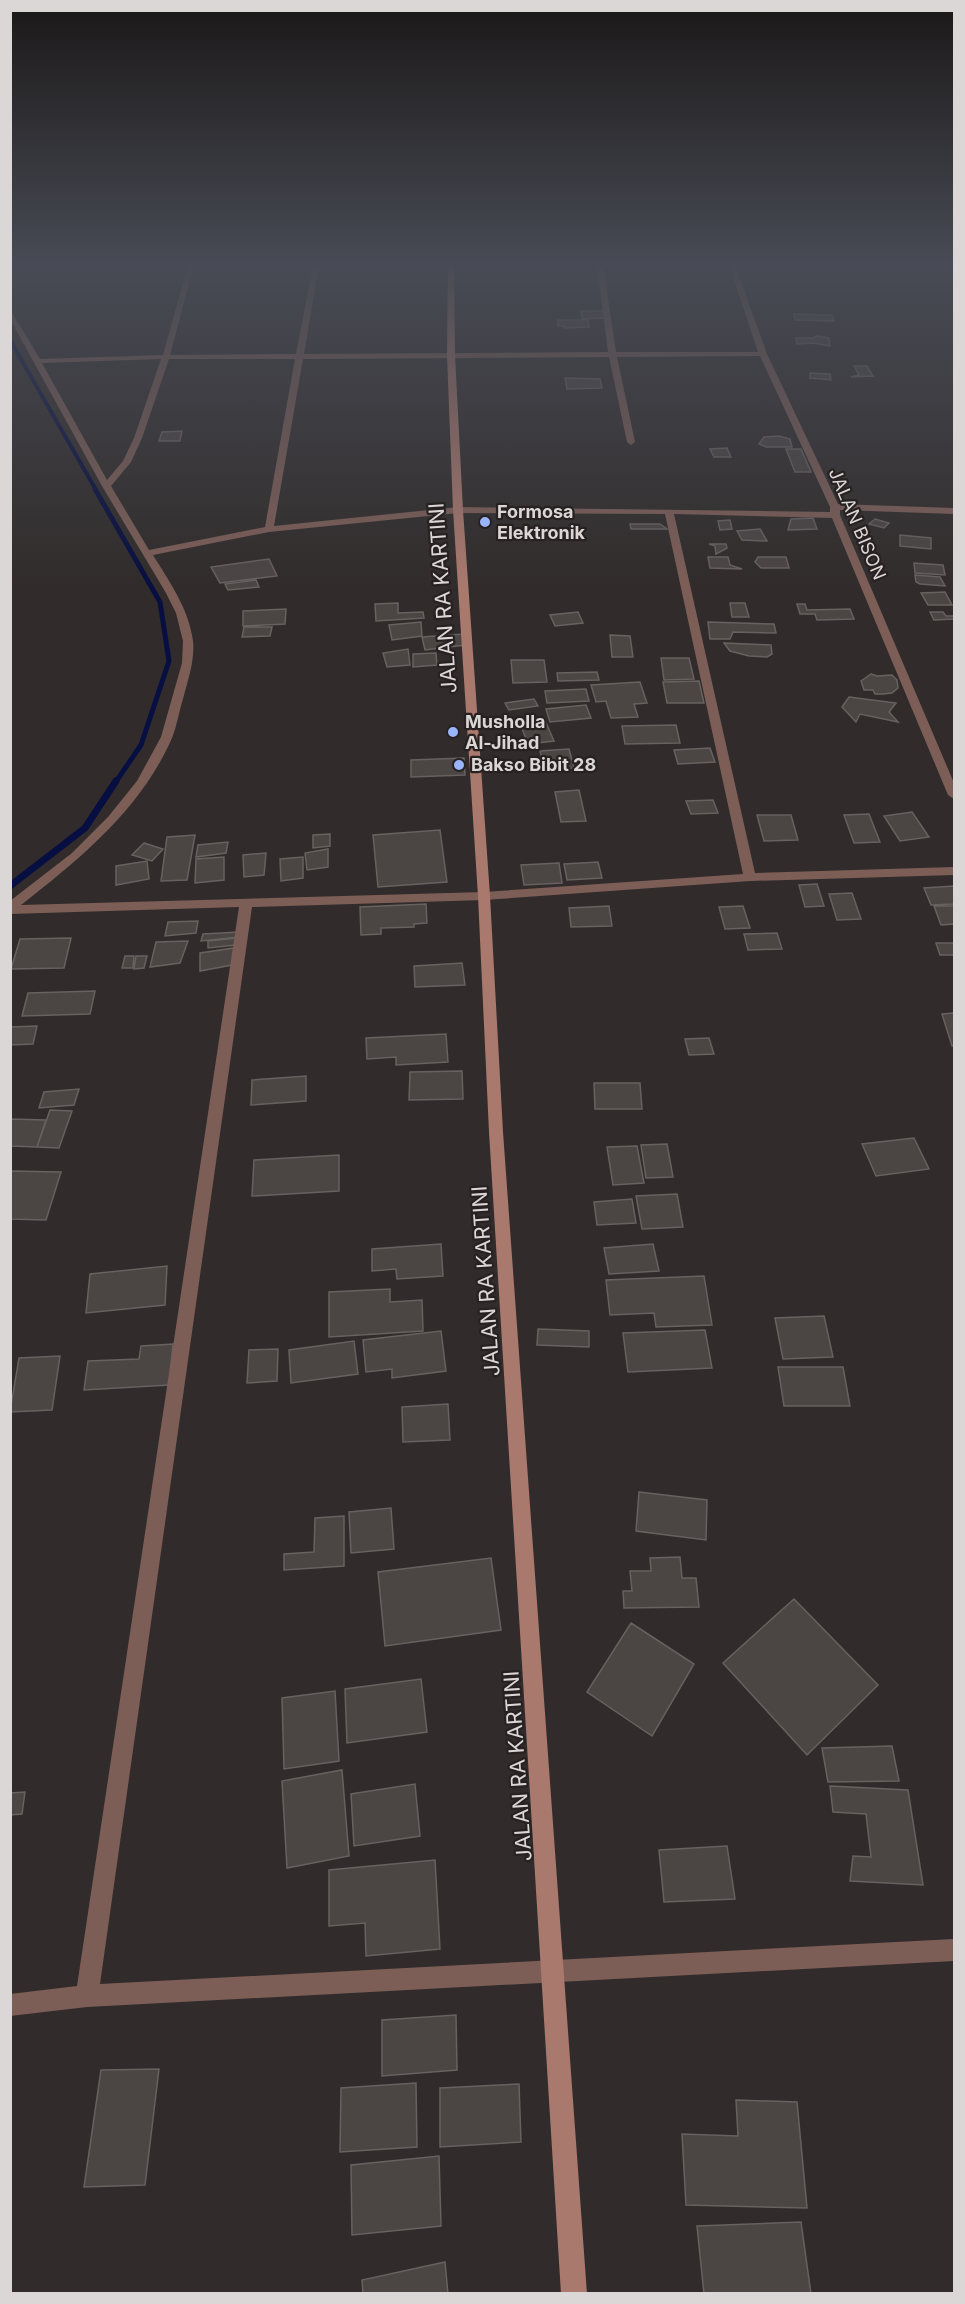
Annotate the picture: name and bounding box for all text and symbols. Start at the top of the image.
street label: JALAN BISON [825,465,890,583]
place label: Formosa Elektronik [497,501,586,543]
street label: JALAN RA KARTINI [423,502,462,694]
marker: Formosa Elektronik [478,515,492,529]
place label: Musholla Al-Jihad [465,711,546,753]
marker: Musholla Al-Jihad [446,725,460,739]
place label: Bakso Bibit 28 [471,754,596,775]
marker: Bakso Bibit 28 [452,758,466,772]
street label: JALAN RA KARTINI [466,1185,505,1377]
street label: JALAN RA KARTINI [498,1670,537,1862]

